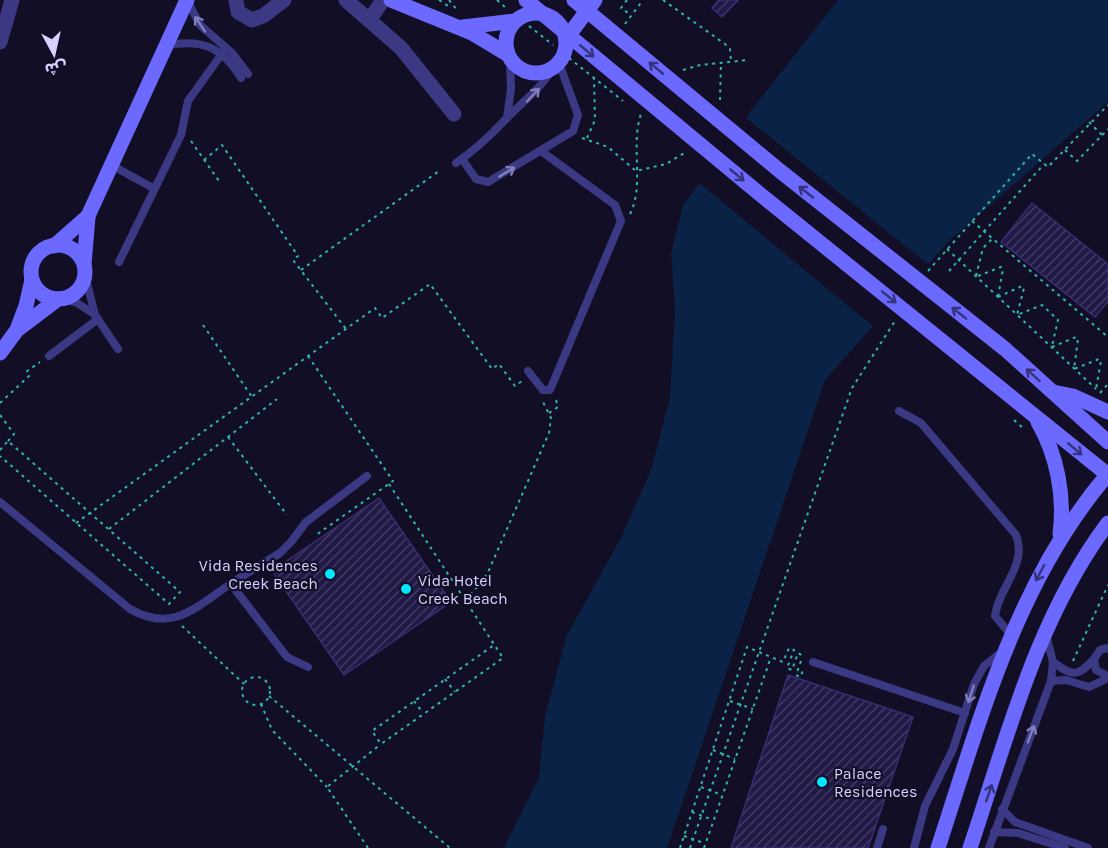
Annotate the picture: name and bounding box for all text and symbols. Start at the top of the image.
one-way arrow [194,16,206,33]
north arrow [24,24,84,84]
one-way arrow [579,44,595,57]
text: ش [44,57,68,79]
one-way arrow [649,61,664,75]
one-way arrow [526,87,540,102]
one-way arrow [498,166,515,178]
one-way arrow [729,169,745,182]
one-way arrow [799,186,815,199]
one-way arrow [881,291,897,304]
one-way arrow [952,307,968,320]
one-way arrow [1026,368,1041,382]
one-way arrow [1067,442,1083,455]
place label: Vida Residences Creek Beach [199,556,318,593]
one-way arrow [1034,564,1045,582]
marker: Vida Residences Creek Beach [323,567,337,581]
place label: Vida Hotel Creek Beach [418,571,508,608]
marker: Vida Hotel Creek Beach [399,582,413,596]
one-way arrow [964,684,975,703]
one-way arrow [1026,725,1037,744]
place label: Palace Residences [834,764,917,801]
marker: Palace Residences [815,775,829,789]
one-way arrow [984,784,995,802]

